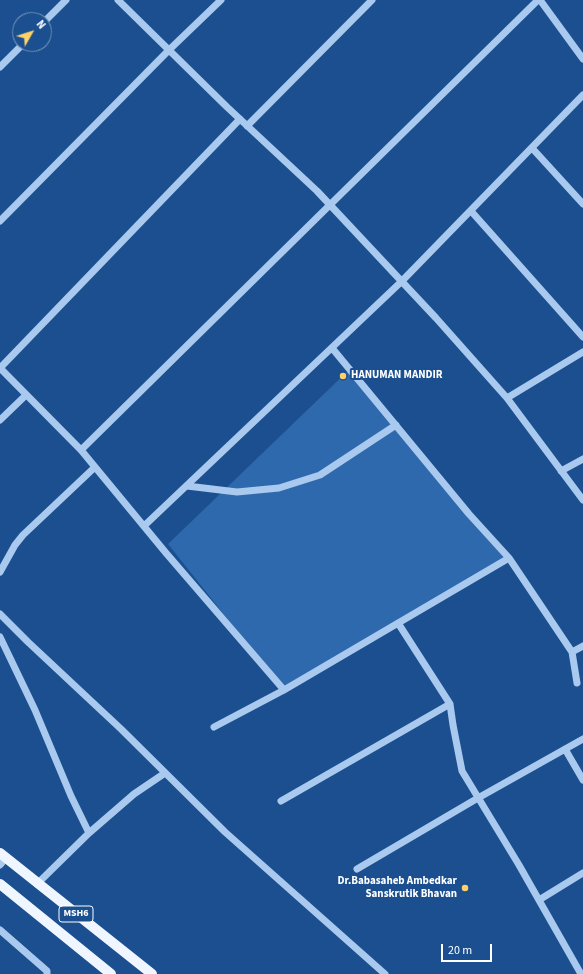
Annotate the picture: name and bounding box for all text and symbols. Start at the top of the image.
north arrow [12,12,52,52]
text: N [33,17,49,32]
place label: HANUMAN MANDIR [351,369,443,383]
marker: HANUMAN MANDIR [338,371,348,381]
place label: Dr.Babasaheb Ambedkar Sanskrutik Bhavan [338,875,457,901]
marker: Dr.Babasaheb Ambedkar Sanskrutik Bhavan [460,883,470,893]
road number: MSH6 [59,906,93,922]
scale bar [443,936,494,962]
text: 20 m [448,942,472,959]

